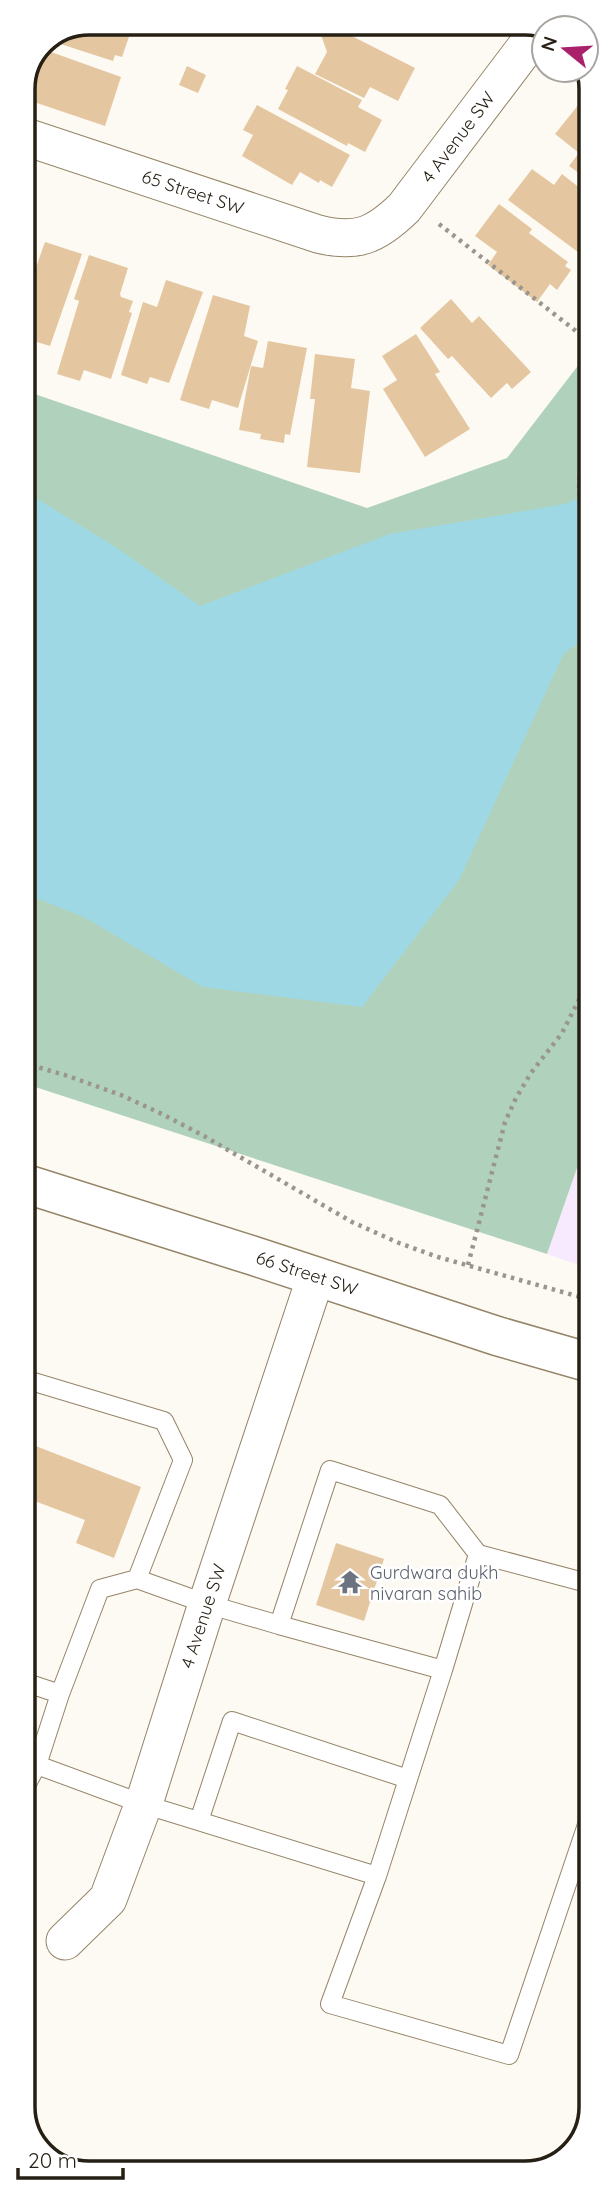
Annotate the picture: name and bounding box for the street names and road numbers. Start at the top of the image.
street label: 4 Avenue SW [416,87,500,187]
street label: 65 Street SW [139,165,247,219]
street label: 66 Street SW [253,1246,361,1300]
street label: 4 Avenue SW [175,1561,231,1671]

